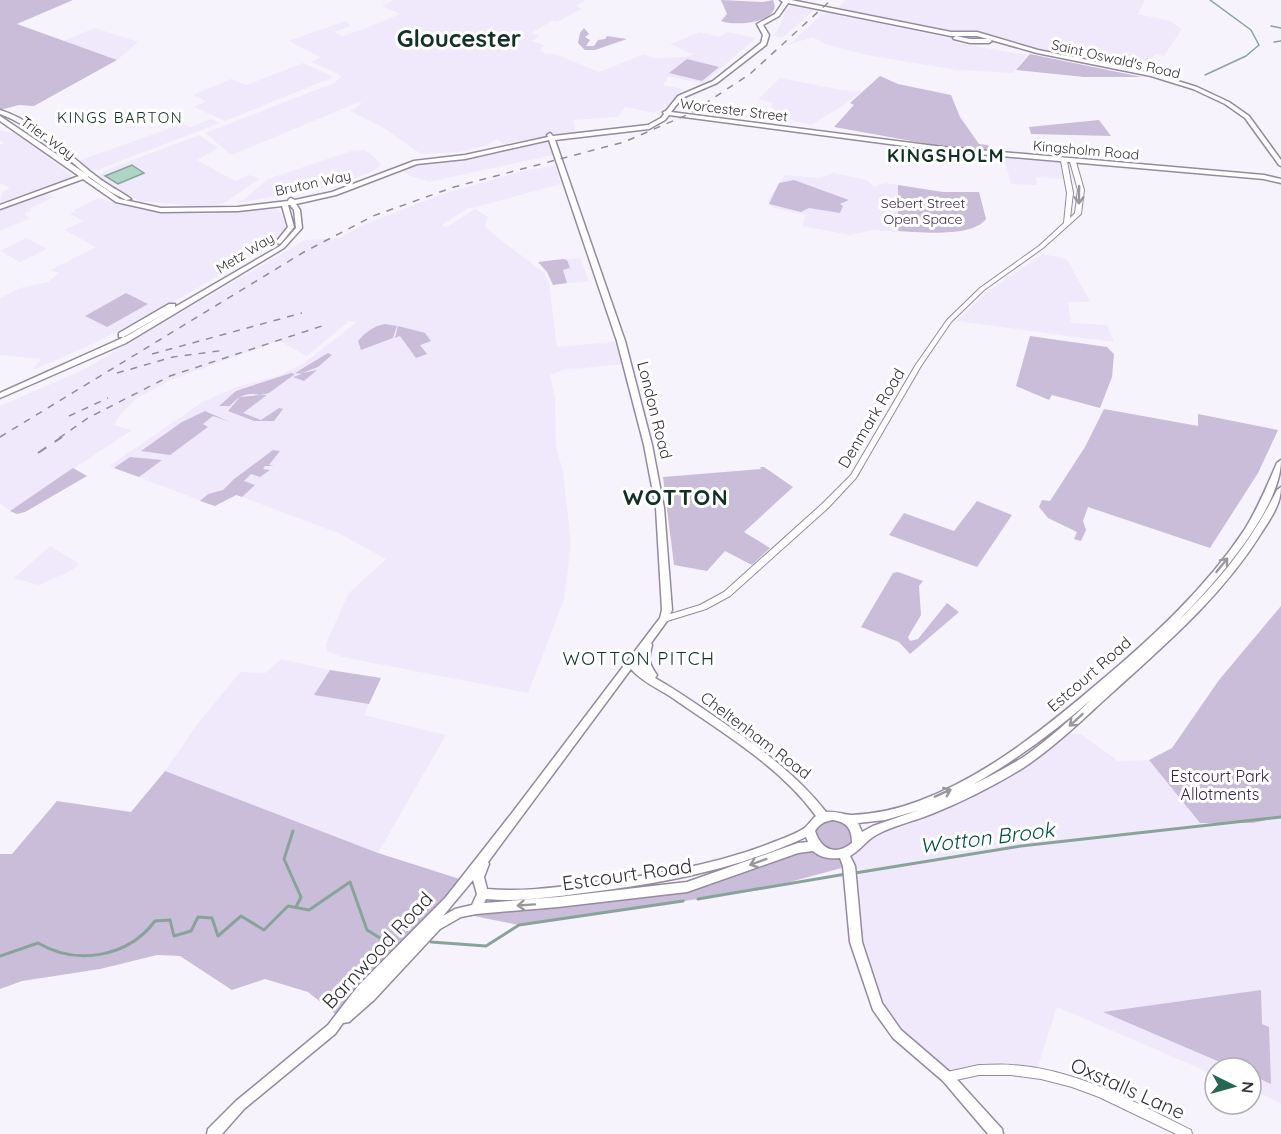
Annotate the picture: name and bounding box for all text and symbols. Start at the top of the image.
district label: Gloucester [397,23,521,53]
street label: Saint Oswald's Road [1050,35,1182,83]
street label: Worcester Street [679,94,789,126]
district label: KINGS BARTON [57,108,183,127]
street label: Trier Way [17,112,79,164]
street label: Kingsholm Road [1032,136,1140,164]
district label: KINGSHOLM [887,144,1005,167]
street label: Bruton Way [273,166,353,200]
one-way arrow [1073,184,1085,204]
park label: Sebert Street Open Space [881,194,965,228]
street label: Metz Way [213,229,277,277]
street label: London Road [633,359,677,461]
street label: Denmark Road [833,364,909,472]
district label: WOTTON [623,483,729,511]
one-way arrow [1215,557,1228,573]
street label: Estcourt Road [1043,632,1135,716]
district label: WOTTON PITCH [563,647,715,670]
street label: Cheltenham Road [697,687,815,783]
one-way arrow [1069,713,1084,727]
park label: Estcourt Park Allotments [1171,766,1269,804]
one-way arrow [934,787,952,799]
water label: Wotton Brook [918,816,1057,858]
street label: Estcourt Road [560,853,694,895]
one-way arrow [749,858,768,869]
street label: Barnwood Road [316,886,438,1014]
one-way arrow [517,899,537,910]
street label: Oxstalls Lane [1067,1052,1189,1124]
north arrow [1203,1056,1263,1116]
text: N [1237,1081,1258,1094]

